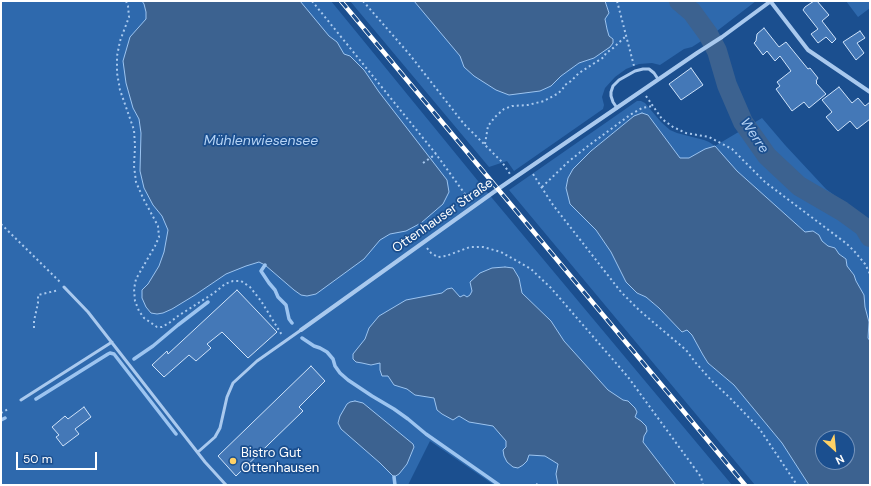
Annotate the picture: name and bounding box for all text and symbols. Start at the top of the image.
water label: Werre [736,115,772,157]
water label: Mühlenwiesensee [204,133,318,149]
street label: Ottenhauser Straße [390,175,496,257]
north arrow [815,430,855,470]
scale bar [18,444,99,470]
place label: Bistro Gut Ottenhausen [241,446,319,477]
text: 50 m [23,451,52,467]
text: N [833,452,847,468]
marker: Bistro Gut Ottenhausen [228,456,238,466]

